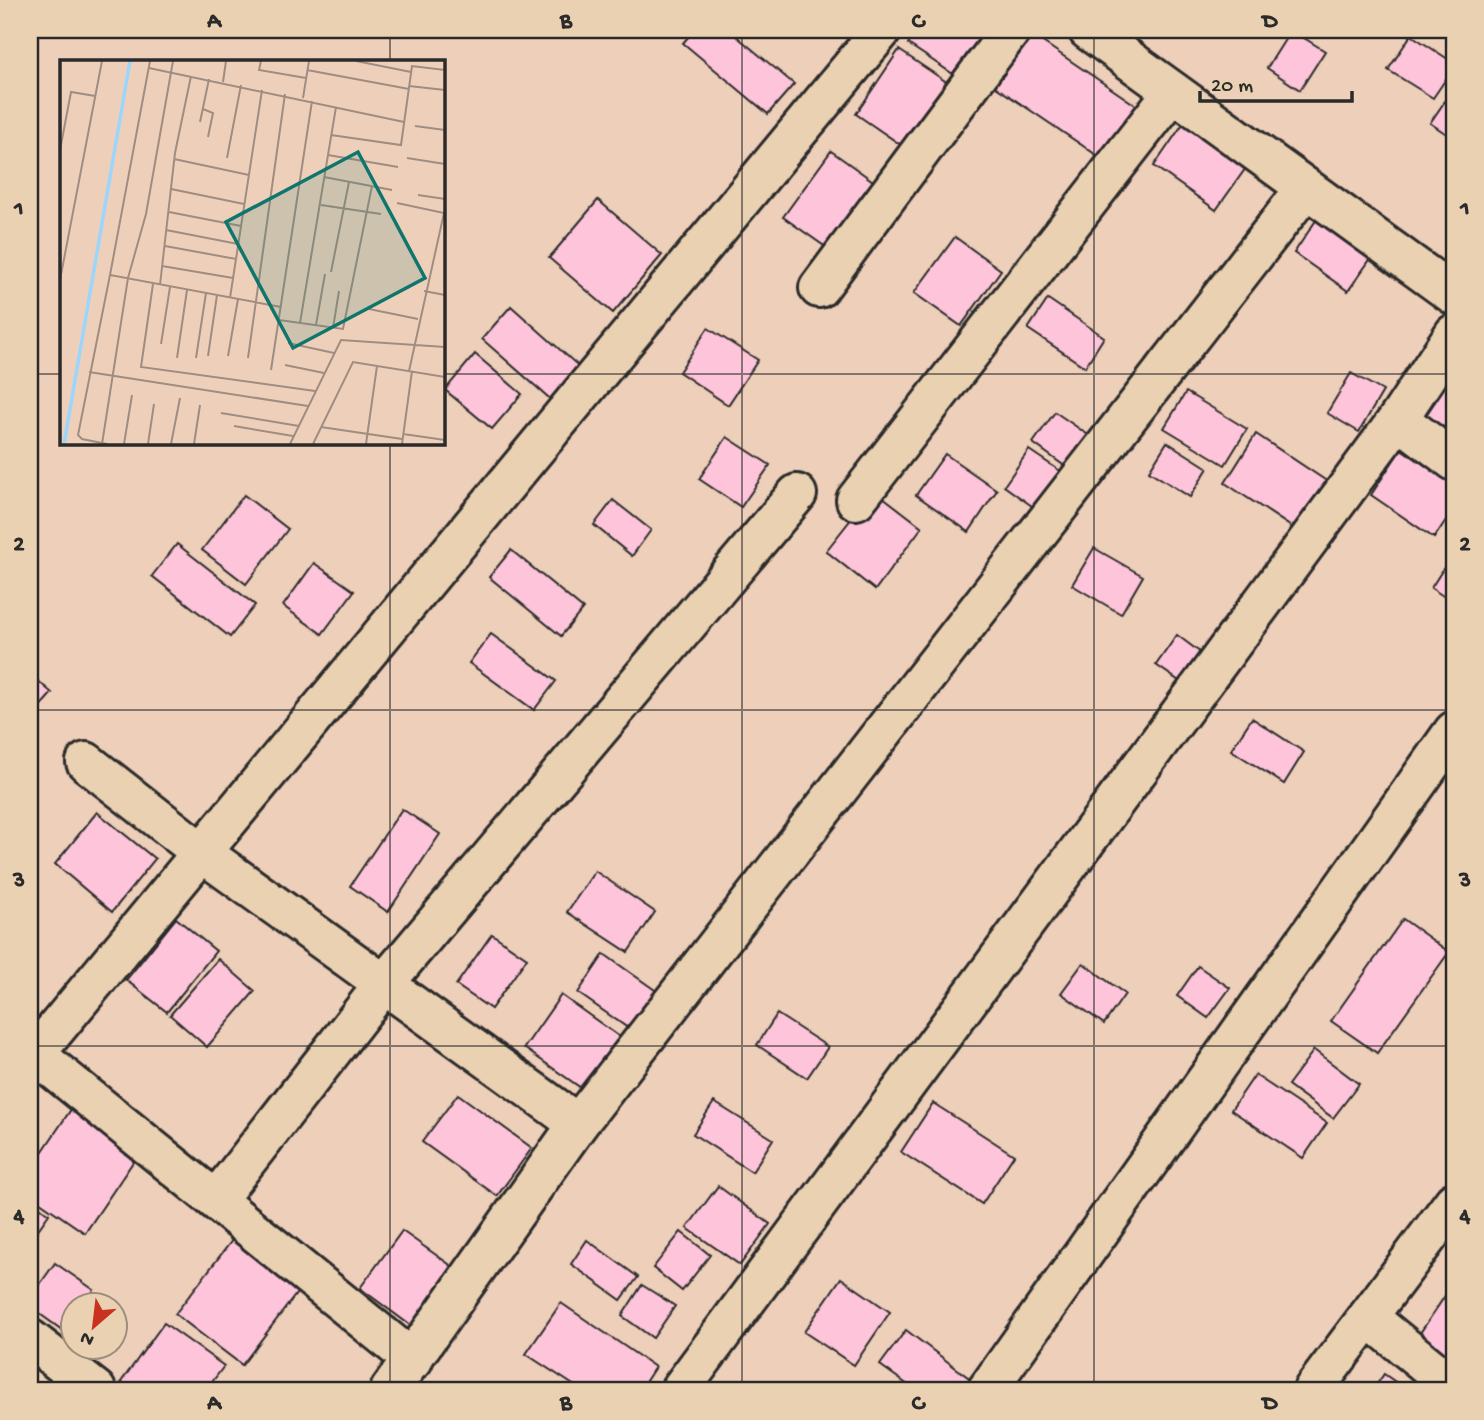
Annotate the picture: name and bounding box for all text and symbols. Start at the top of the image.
text: A [206,9,222,36]
text: B [559,9,573,36]
text: C [912,9,927,36]
text: D [1261,9,1279,36]
inset map [60,60,444,444]
scale bar [1200,60,1353,104]
text: 20 m [1211,75,1253,100]
text: 1 [13,196,24,223]
text: 1 [1459,196,1470,223]
text: 2 [13,532,25,559]
text: 2 [1459,532,1471,559]
text: 3 [12,868,25,895]
text: 3 [1458,868,1471,895]
text: 4 [13,1204,25,1231]
text: 4 [1459,1204,1471,1231]
north arrow [60,1290,130,1360]
text: N [77,1325,99,1351]
text: A [206,1391,222,1418]
text: B [559,1391,573,1418]
text: C [912,1391,927,1418]
text: D [1261,1391,1279,1418]

